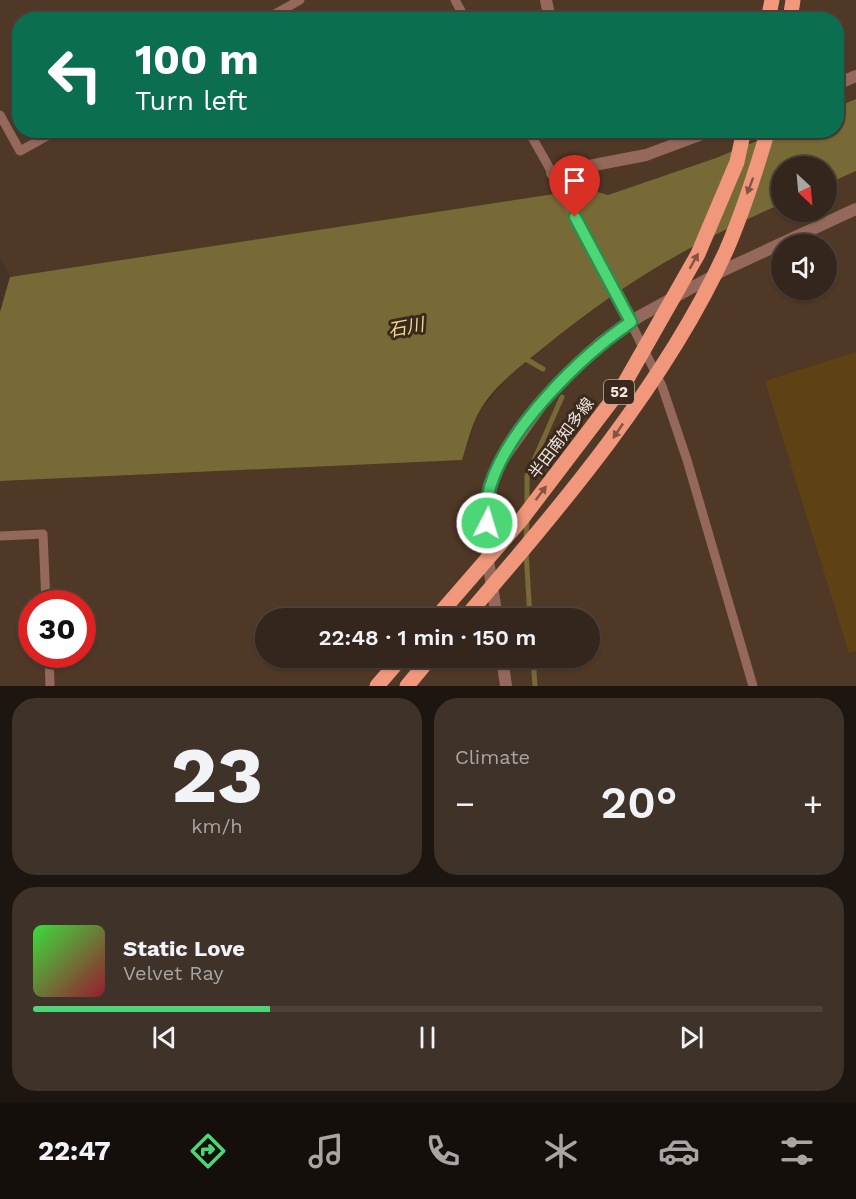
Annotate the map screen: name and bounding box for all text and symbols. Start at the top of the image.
text: 100 m [135,35,259,84]
icon: left [36,36,114,114]
text: Turn left [135,85,247,117]
pin [549,155,600,217]
north arrow [771,156,837,222]
map controls [771,156,837,300]
icon: arrive [558,164,591,197]
one-way arrow [744,177,754,195]
button: sound [771,234,837,300]
one-way arrow [689,252,699,269]
water label: 石川 [386,313,428,341]
road number: 52 [604,380,634,404]
street label: 半田南知多線 [525,394,597,482]
one-way arrow [612,422,624,438]
one-way arrow [535,486,547,501]
position arrow [455,491,519,555]
speed limit sign: 30 [18,590,96,668]
text: 22:48 · 1 min · 150 m [319,625,536,650]
text: 23 [171,729,263,821]
text: Climate [455,745,530,769]
text: 20° [601,776,677,829]
text: − [455,784,475,823]
text: + [803,784,823,823]
text: km/h [191,814,243,838]
text: Static Love [123,936,245,961]
text: Velvet Ray [123,961,224,985]
icon: previous [148,1021,181,1054]
icon: pause [411,1021,444,1054]
icon: next [675,1021,708,1054]
icon: directions [187,1130,229,1172]
icon: music [305,1130,347,1172]
icon: phone [422,1130,464,1172]
icon: climate [540,1130,582,1172]
icon: car [658,1130,700,1172]
icon: filters [776,1130,818,1172]
text: 22:47 [38,1135,111,1167]

